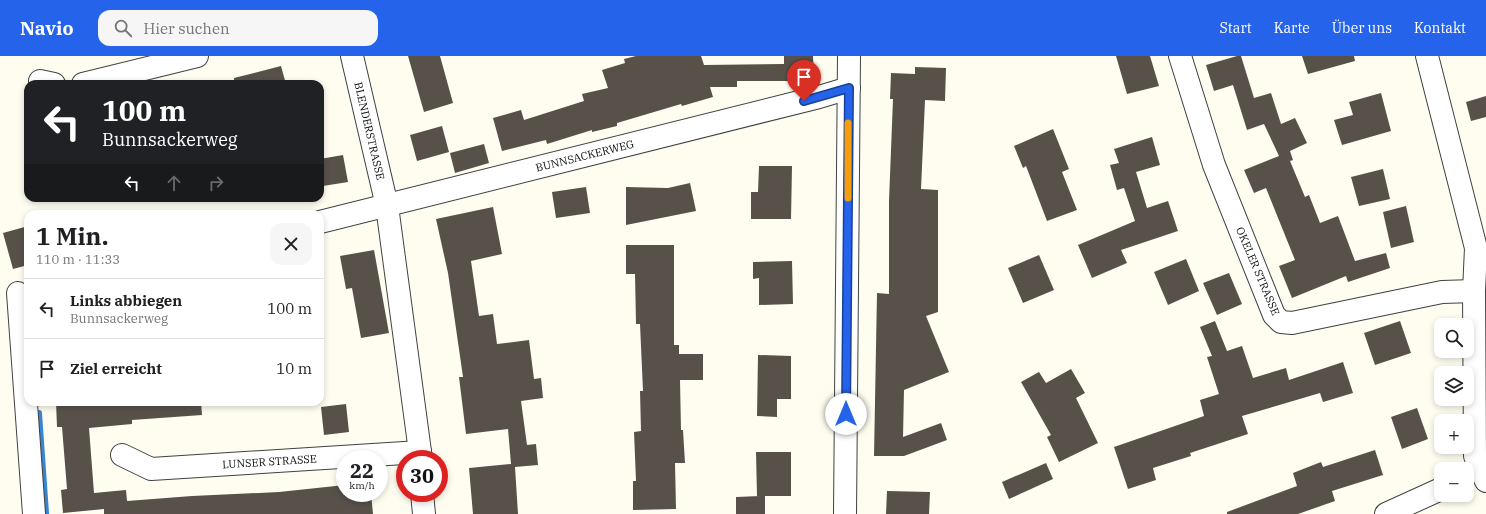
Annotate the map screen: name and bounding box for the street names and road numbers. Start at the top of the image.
street label: BLENDERSTRASSE [351,81,388,181]
street label: BUNNSACKERWEG [534,137,636,175]
street label: OKELER STRASSE [1233,225,1283,317]
street label: LUNSER STRASSE [222,452,317,471]

